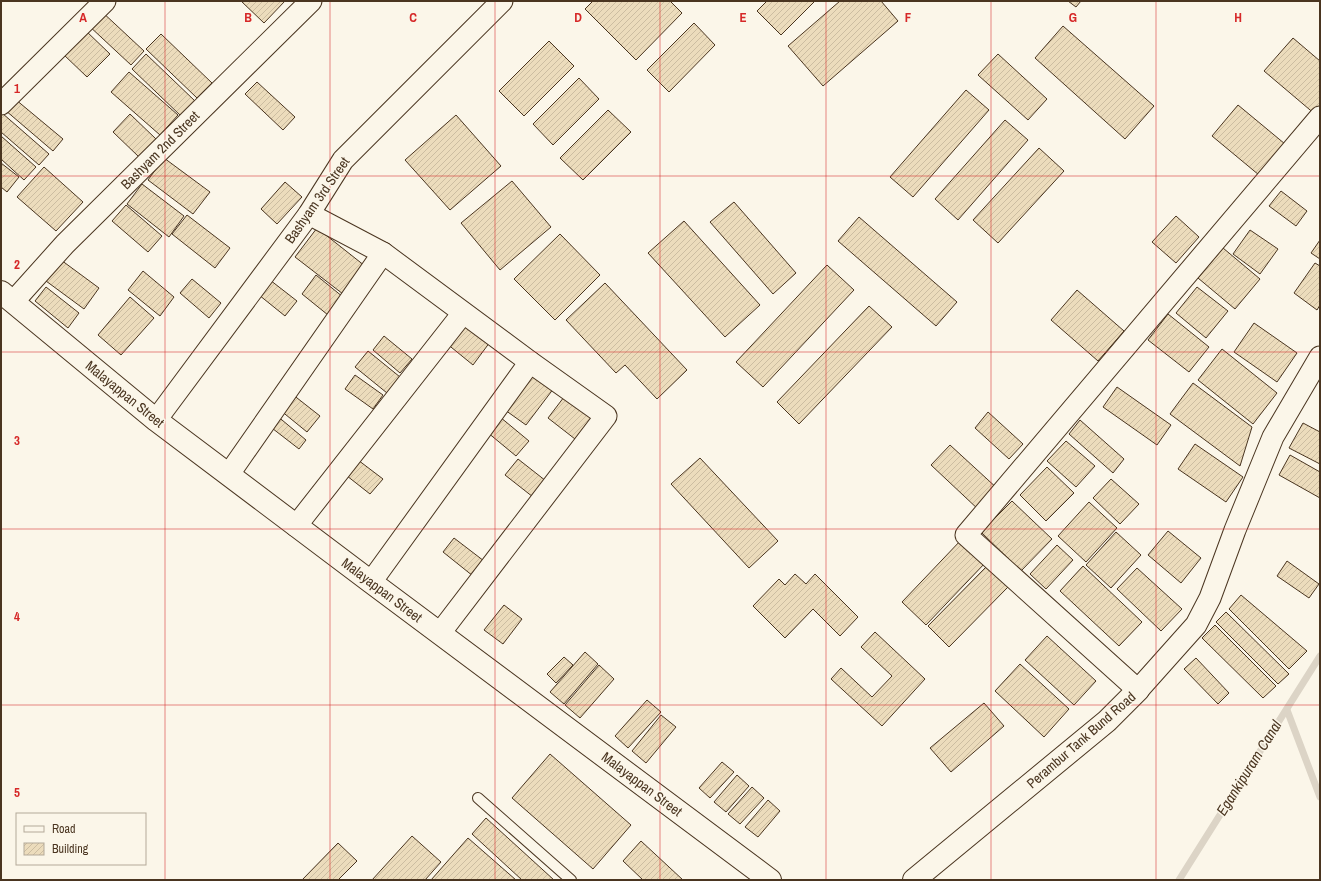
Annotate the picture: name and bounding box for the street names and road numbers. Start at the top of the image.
street label: Bashyam 2nd Street [117,107,203,193]
street label: Bashyam 3rd Street [281,153,353,247]
street label: Malayappan Street [82,357,168,431]
street label: Malayappan Street [338,554,426,626]
street label: Perambur Tank Bund Road [1023,688,1139,792]
street label: Malayappan Street [598,748,686,820]

